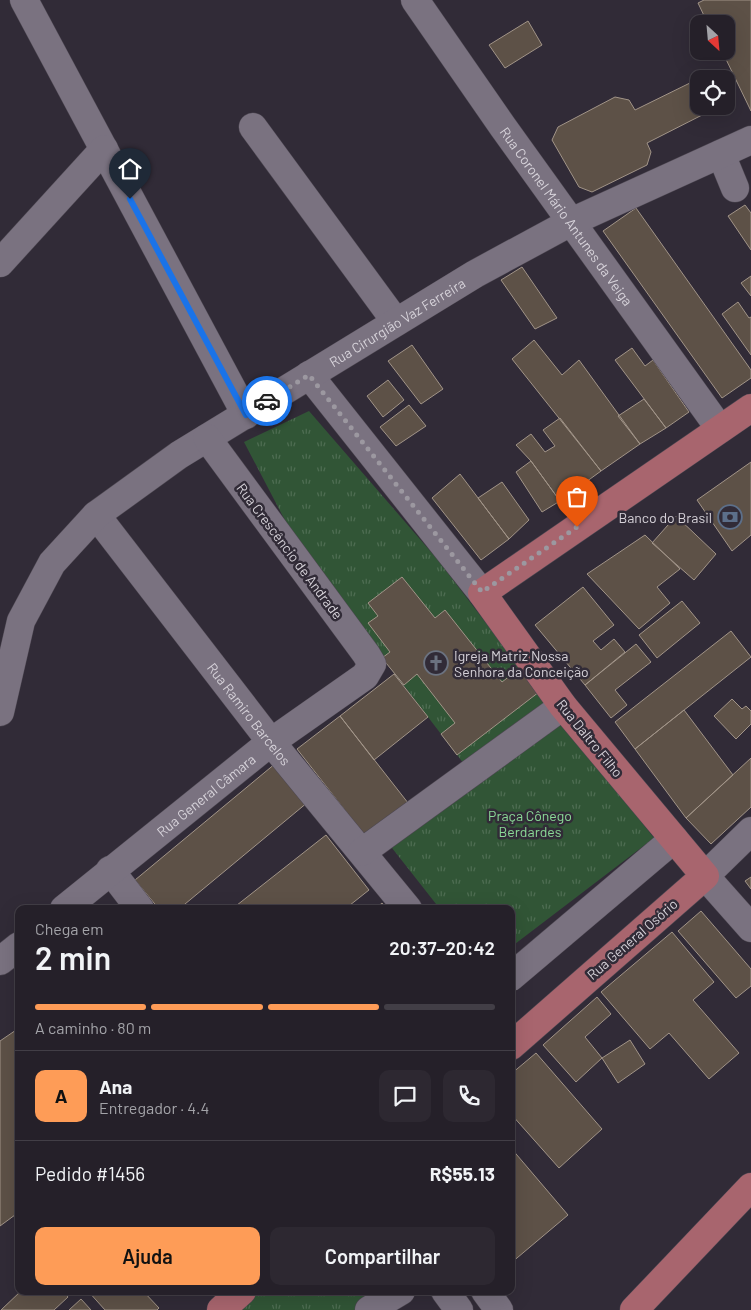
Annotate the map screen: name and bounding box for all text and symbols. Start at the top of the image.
north arrow [690,15,735,60]
map controls [690,15,735,115]
button: locate [690,70,735,115]
street label: Rua Coronel Mário Antunes da Veiga [497,123,637,309]
pin [109,148,151,199]
icon: home [116,155,144,183]
street label: Rua Cirurgião Vaz Ferreira [326,274,468,370]
courier [242,376,292,426]
icon: car [253,387,281,415]
pin [556,476,598,527]
street label: Rua Crescêncio de Andrade [233,480,347,622]
icon: bag [563,483,591,511]
bank icon: Banco do Brasil [717,504,743,530]
place label: Banco do Brasil [618,509,712,526]
place label: Igreja Matriz Nossa Senhora da Conceição [454,647,589,680]
church icon: Igreja Matriz Nossa Senhora da Conceição [423,650,449,676]
street label: Rua Ramiro Barcelos [204,659,295,769]
street label: Rua Daltro Filho [553,696,627,780]
street label: Rua General Câmara [153,750,258,840]
park label: Praça Cônego Berdardes [488,807,572,840]
street label: Rua General Osório [583,895,681,983]
text: Chega em [35,919,103,938]
text: 20:37–20:42 [389,936,495,959]
text: 2 min [35,938,111,976]
text: A caminho · 80 m [35,1018,151,1037]
button: chat [379,1070,431,1122]
button: phone [443,1070,495,1122]
text: Ana [99,1075,132,1098]
text: A [55,1084,67,1107]
text: Entregador · 4.4 [99,1098,209,1117]
text: Pedido #1456 [35,1162,145,1185]
text: R$55.13 [430,1162,495,1185]
button: Ajuda [35,1227,260,1285]
button: Compartilhar [270,1227,495,1285]

